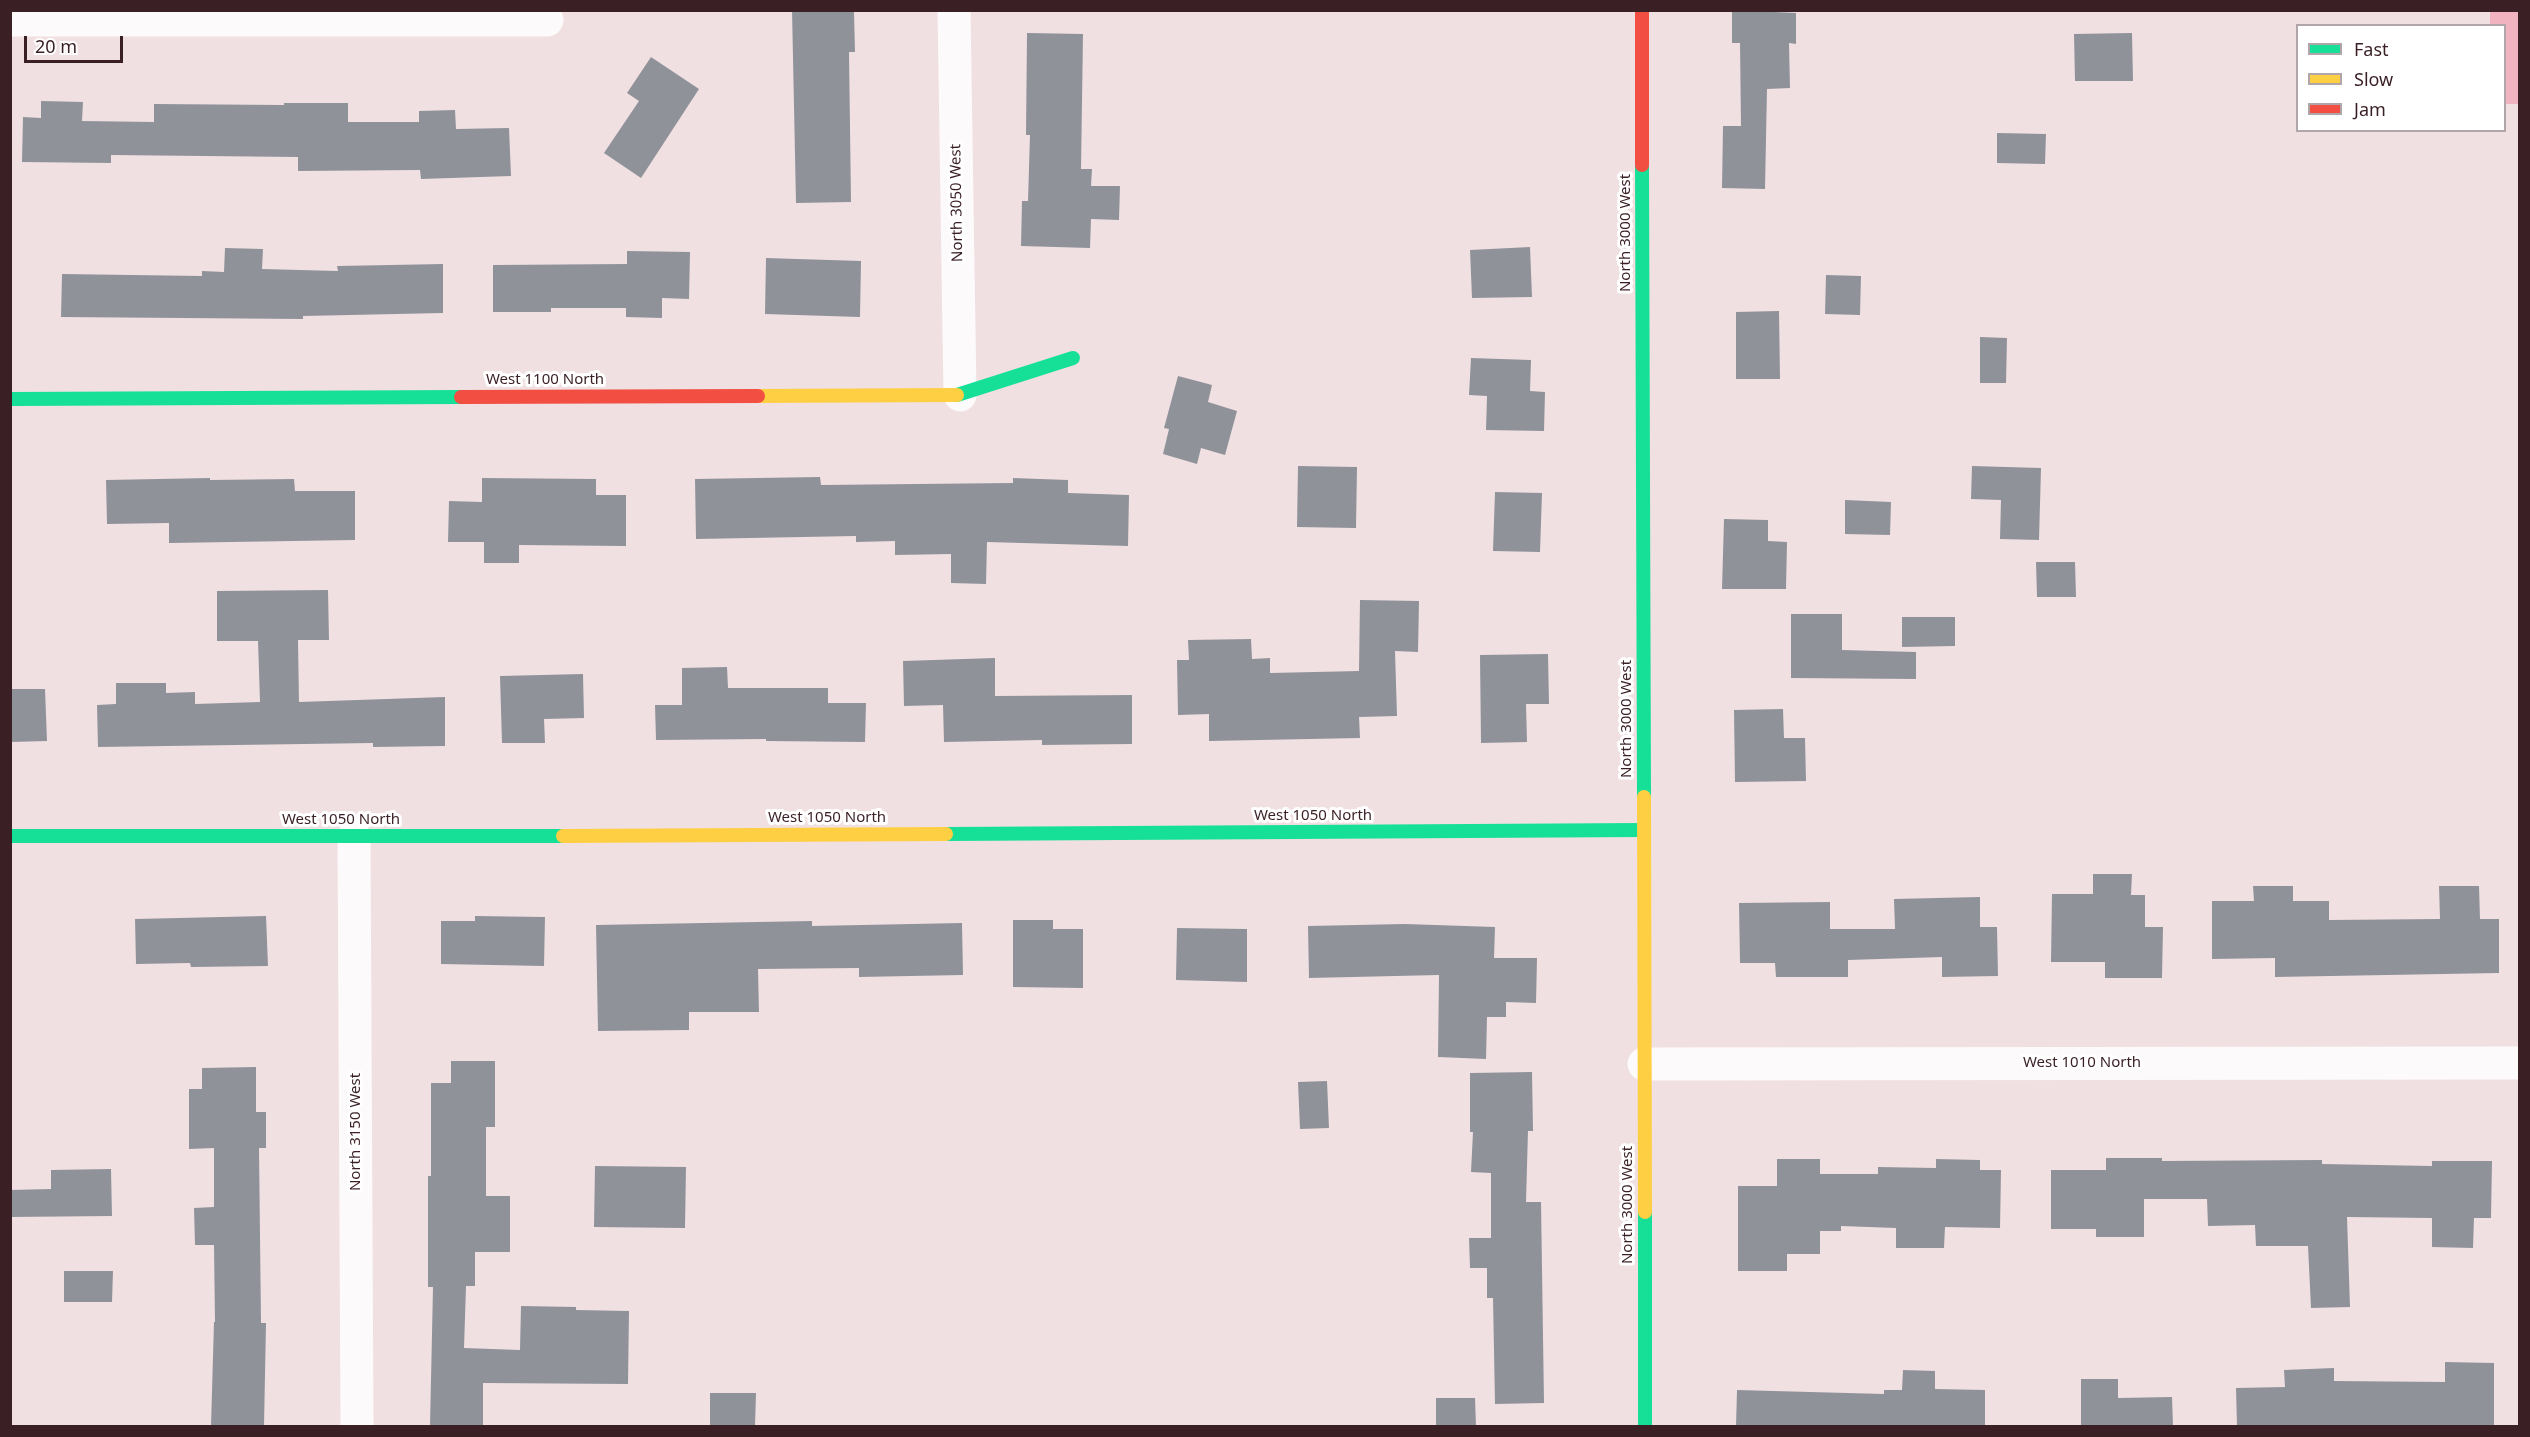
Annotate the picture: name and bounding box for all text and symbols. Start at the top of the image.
scale bar [27,24,126,62]
legend [2296,24,2506,132]
text: 20 m [35,34,77,58]
text: Fast [2354,37,2389,61]
text: Slow [2354,67,2393,91]
text: Jam [2354,97,2386,121]
street label: North 3050 West [947,144,967,262]
street label: North 3000 West [1617,174,1635,292]
street label: West 1100 North [486,371,604,389]
street label: North 3000 West [1618,660,1636,778]
street label: West 1050 North [1254,807,1372,825]
street label: West 1050 North [768,809,886,827]
street label: West 1050 North [282,811,400,829]
street label: West 1010 North [2023,1054,2141,1072]
street label: North 3150 West [347,1073,365,1191]
street label: North 3000 West [1619,1146,1637,1264]

